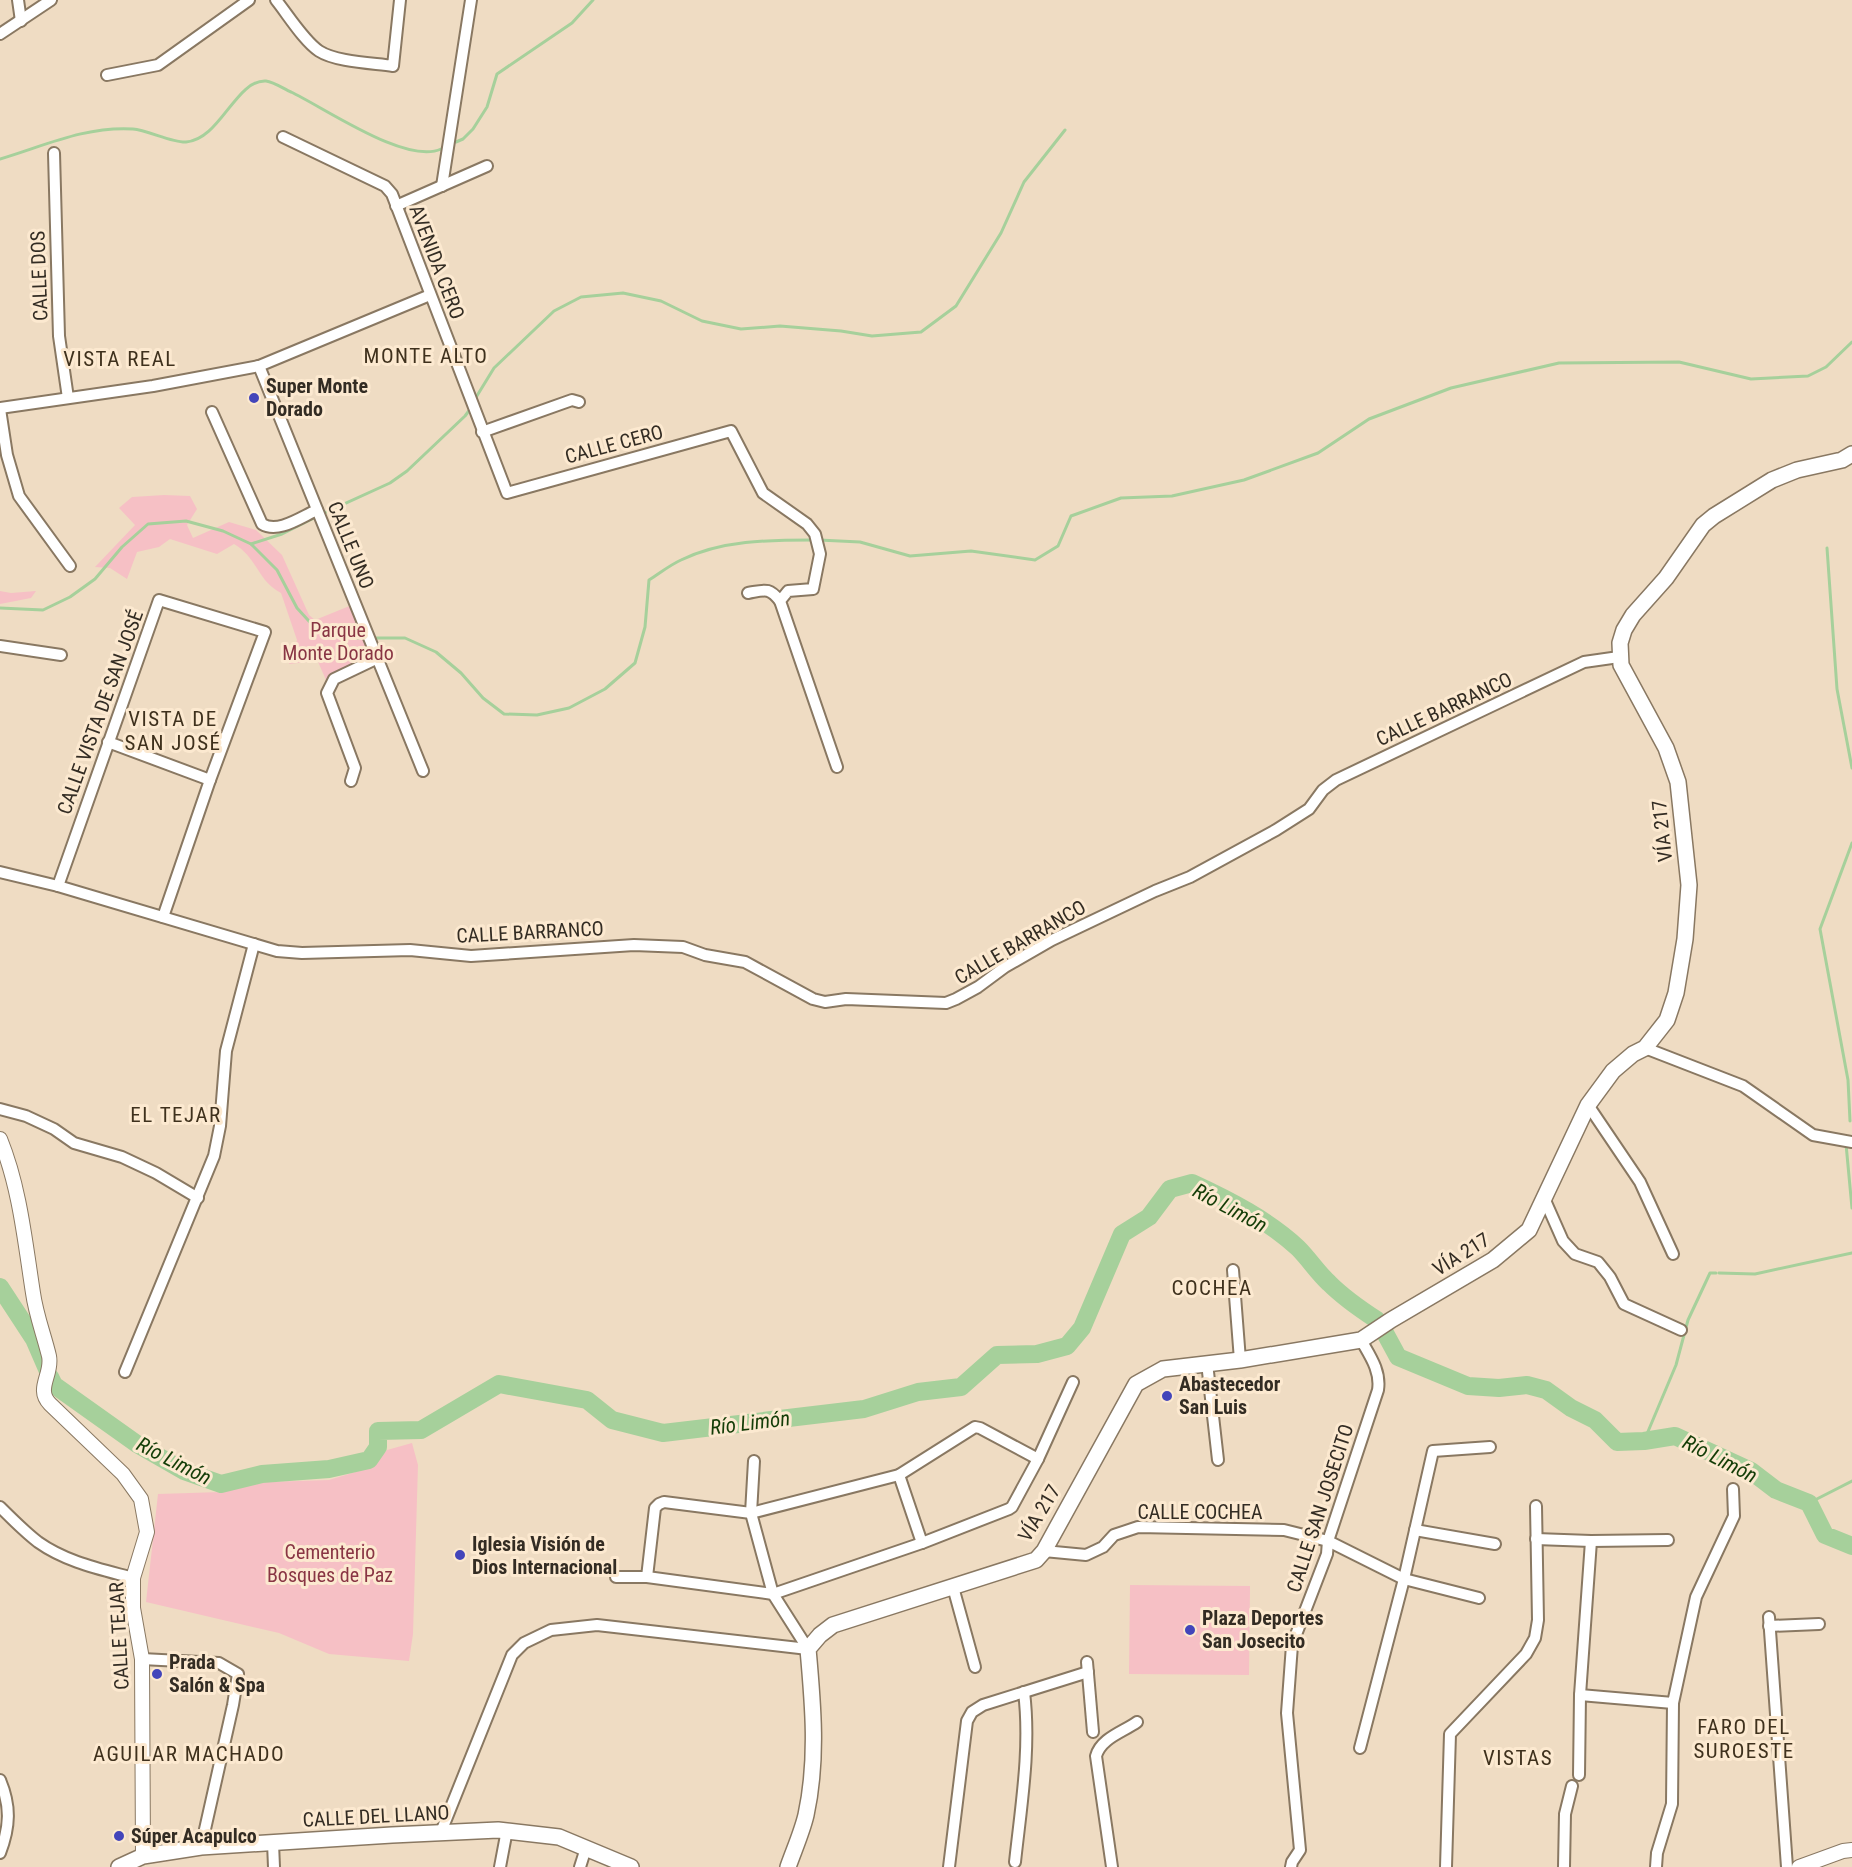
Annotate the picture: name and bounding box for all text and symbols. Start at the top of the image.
street label: AVENIDA CERO [404,201,470,323]
street label: CALLE DOS [25,230,53,322]
district label: MONTE ALTO [364,344,488,368]
district label: VISTA REAL [63,347,177,371]
place label: Super Monte Dorado [266,374,368,421]
marker: Super Monte Dorado [247,391,261,405]
street label: CALLE CERO [562,419,666,469]
street label: CALLE UNO [323,498,379,592]
street label: CALLE VISTA DE SAN JOSÉ [52,607,148,817]
park label: Parque Monte Dorado [282,618,394,665]
street label: CALLE BARRANCO [1372,667,1516,751]
district label: VISTA DE SAN JOSÉ [125,707,221,755]
street label: VÍA 217 [1647,799,1677,863]
street label: CALLE BARRANCO [950,895,1090,989]
street label: CALLE BARRANCO [456,916,604,948]
district label: EL TEJAR [130,1103,222,1127]
water label: Río Limón [1189,1179,1271,1237]
street label: VÍA 217 [1428,1227,1494,1281]
district label: COCHEA [1171,1276,1253,1300]
place label: Abastecedor San Luis [1179,1372,1281,1419]
marker: Abastecedor San Luis [1160,1389,1174,1403]
water label: Río Limón [709,1406,791,1440]
street label: CALLE SAN JOSECITO [1281,1421,1359,1595]
water label: Río Limón [1679,1430,1761,1488]
water label: Río Limón [133,1432,215,1490]
street label: VÍA 217 [1013,1480,1065,1546]
street label: CALLE COCHEA [1138,1500,1263,1524]
place label: Iglesia Visión de Dios Internacional [472,1532,617,1579]
park label: Cementerio Bosques de Paz [267,1540,393,1587]
marker: Iglesia Visión de Dios Internacional [453,1548,467,1562]
street label: CALLE TEJAR [104,1581,134,1691]
place label: Plaza Deportes San Josecito [1202,1606,1324,1653]
marker: Plaza Deportes San Josecito [1183,1623,1197,1637]
place label: Prada Salón & Spa [169,1650,265,1697]
marker: Prada Salón & Spa [150,1667,164,1681]
district label: FARO DEL SUROESTE [1693,1715,1795,1763]
district label: AGUILAR MACHADO [93,1742,285,1766]
district label: VISTAS [1483,1746,1553,1770]
street label: CALLE DEL LLANO [302,1800,450,1832]
place label: Súper Acapulco [131,1824,257,1848]
marker: Súper Acapulco [112,1829,126,1843]

